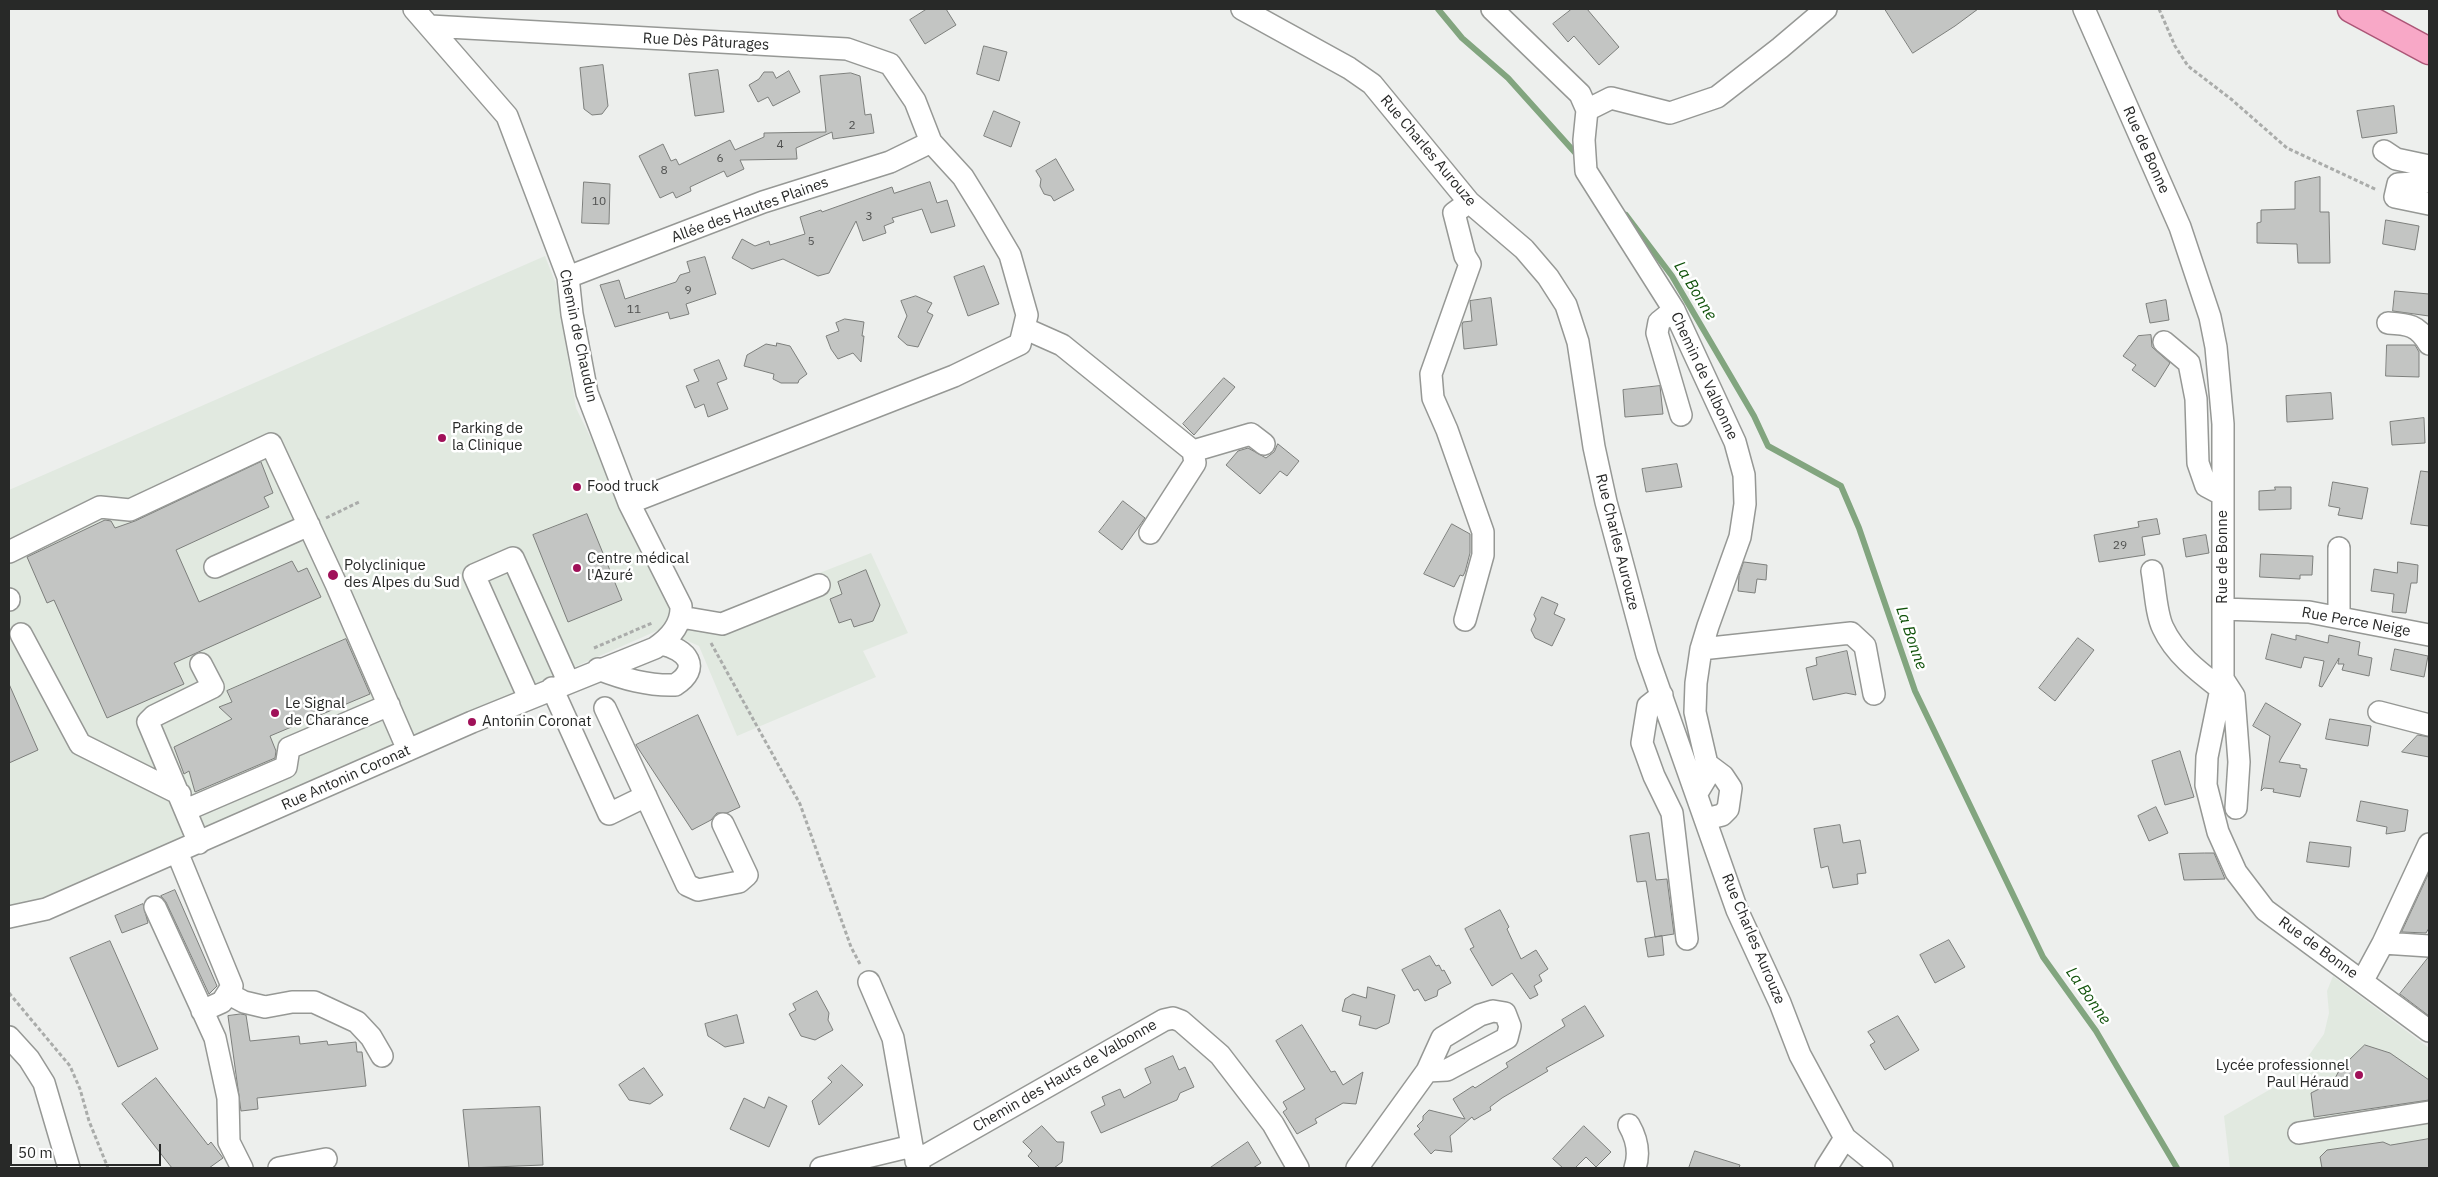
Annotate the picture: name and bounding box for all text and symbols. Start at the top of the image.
street label: Rue Dès Pâturages [642,30,770,54]
street label: Rue Charles Aurouze [1376,92,1480,210]
street label: Rue de Bonne [2119,103,2173,197]
house number: 2 [848,119,856,133]
house number: 4 [776,138,784,152]
house number: 6 [716,152,724,166]
house number: 8 [660,164,668,178]
street label: Allée des Hautes Plaines [669,173,831,247]
house number: 10 [592,195,606,209]
house number: 3 [865,210,873,224]
house number: 5 [807,235,815,249]
water label: La Bonne [1669,258,1721,324]
street label: Chemin de Chaudun [555,268,601,404]
house number: 9 [684,284,692,298]
house number: 11 [627,303,641,317]
street label: Chemin de Valbonne [1667,309,1741,443]
place label: Parking de la Clinique [452,420,523,455]
marker: Parking de la Clinique [436,432,448,444]
street label: Rue Charles Aurouze [1591,472,1643,612]
place label: Food truck [587,478,659,496]
marker: Food truck [571,481,583,493]
street label: Rue de Bonne [2214,510,2232,604]
house number: 29 [2113,539,2127,553]
place label: Centre médical l'Azuré [587,550,689,585]
place label: Polyclinique des Alpes du Sud [344,557,460,592]
marker: Centre médical l'Azuré [571,562,583,574]
marker: Polyclinique des Alpes du Sud [326,568,340,582]
water label: La Bonne [1891,604,1931,672]
street label: Rue Perce Neige [2300,604,2412,640]
place label: Le Signal de Charance [285,695,369,730]
marker: Le Signal de Charance [269,707,281,719]
place label: Antonin Coronat [482,713,591,731]
marker: Antonin Coronat [466,716,478,728]
street label: Rue Antonin Coronat [279,741,413,815]
street label: Rue Charles Aurouze [1717,871,1789,1007]
street label: Rue de Bonne [2275,913,2361,983]
water label: La Bonne [2061,964,2115,1028]
street label: Chemin des Hauts de Valbonne [970,1016,1160,1136]
place label: Lycée professionnel Paul Héraud [2216,1057,2349,1092]
marker: Lycée professionnel Paul Héraud [2353,1069,2365,1081]
scale bar [12,1134,164,1166]
text: 50 m [18,1143,53,1162]

